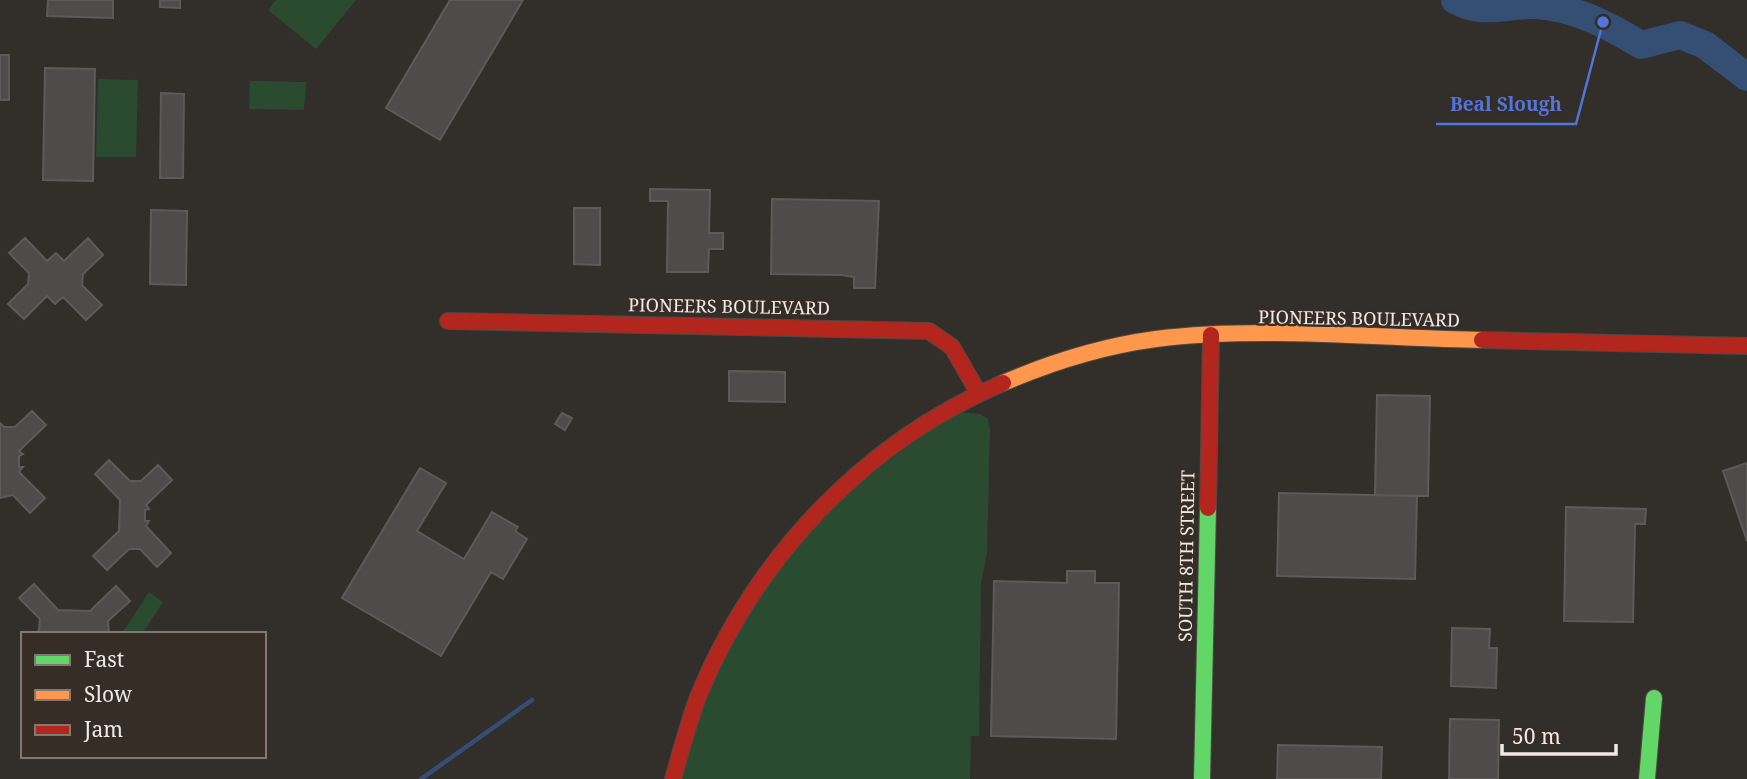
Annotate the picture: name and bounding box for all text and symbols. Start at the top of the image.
callout: Beal Slough [1436,84,1576,124]
text: Beal Slough [1450,91,1562,117]
street label: PIONEERS BOULEVARD [628,292,830,320]
street label: PIONEERS BOULEVARD [1258,304,1460,332]
street label: SOUTH 8TH STREET [1173,470,1199,642]
legend [21,632,266,758]
text: Fast [84,645,124,673]
text: Slow [84,680,133,708]
scale bar [1502,712,1616,756]
text: Jam [83,715,123,743]
text: 50 m [1512,722,1561,750]

